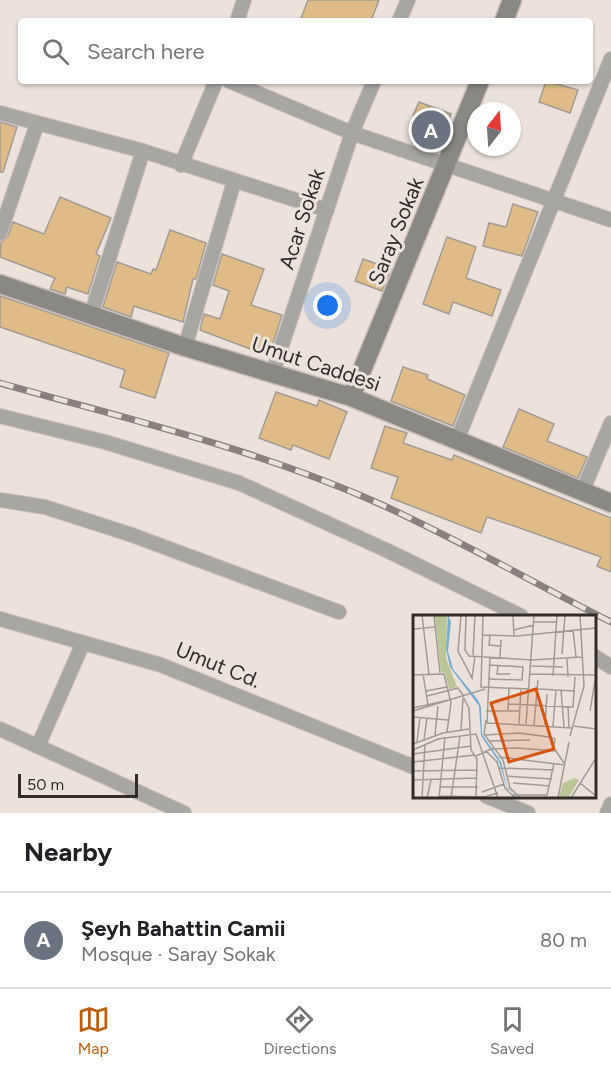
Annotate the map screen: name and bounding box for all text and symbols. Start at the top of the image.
search box [18,18,593,84]
icon: search [39,35,72,68]
text: Search here [87,38,205,65]
north arrow [467,102,521,156]
pin: A [412,108,450,152]
street label: Acar Sokak [274,165,330,272]
street label: Saray Sokak [363,173,429,288]
your location [313,291,342,320]
street label: Umut Caddesi [248,331,384,396]
inset map [413,615,596,798]
street label: Umut Cd. [172,636,264,693]
scale bar [18,771,138,798]
text: 50 m [27,775,64,794]
text: Nearby [24,836,112,868]
text: Şeyh Bahattin Camii [81,915,286,942]
text: A [36,928,51,952]
text: 80 m [540,928,587,952]
text: Mosque · Saray Sokak [81,942,275,966]
tab: Map [77,1003,110,1058]
tab: Directions [263,1003,336,1058]
tab: Saved [490,1003,534,1058]

